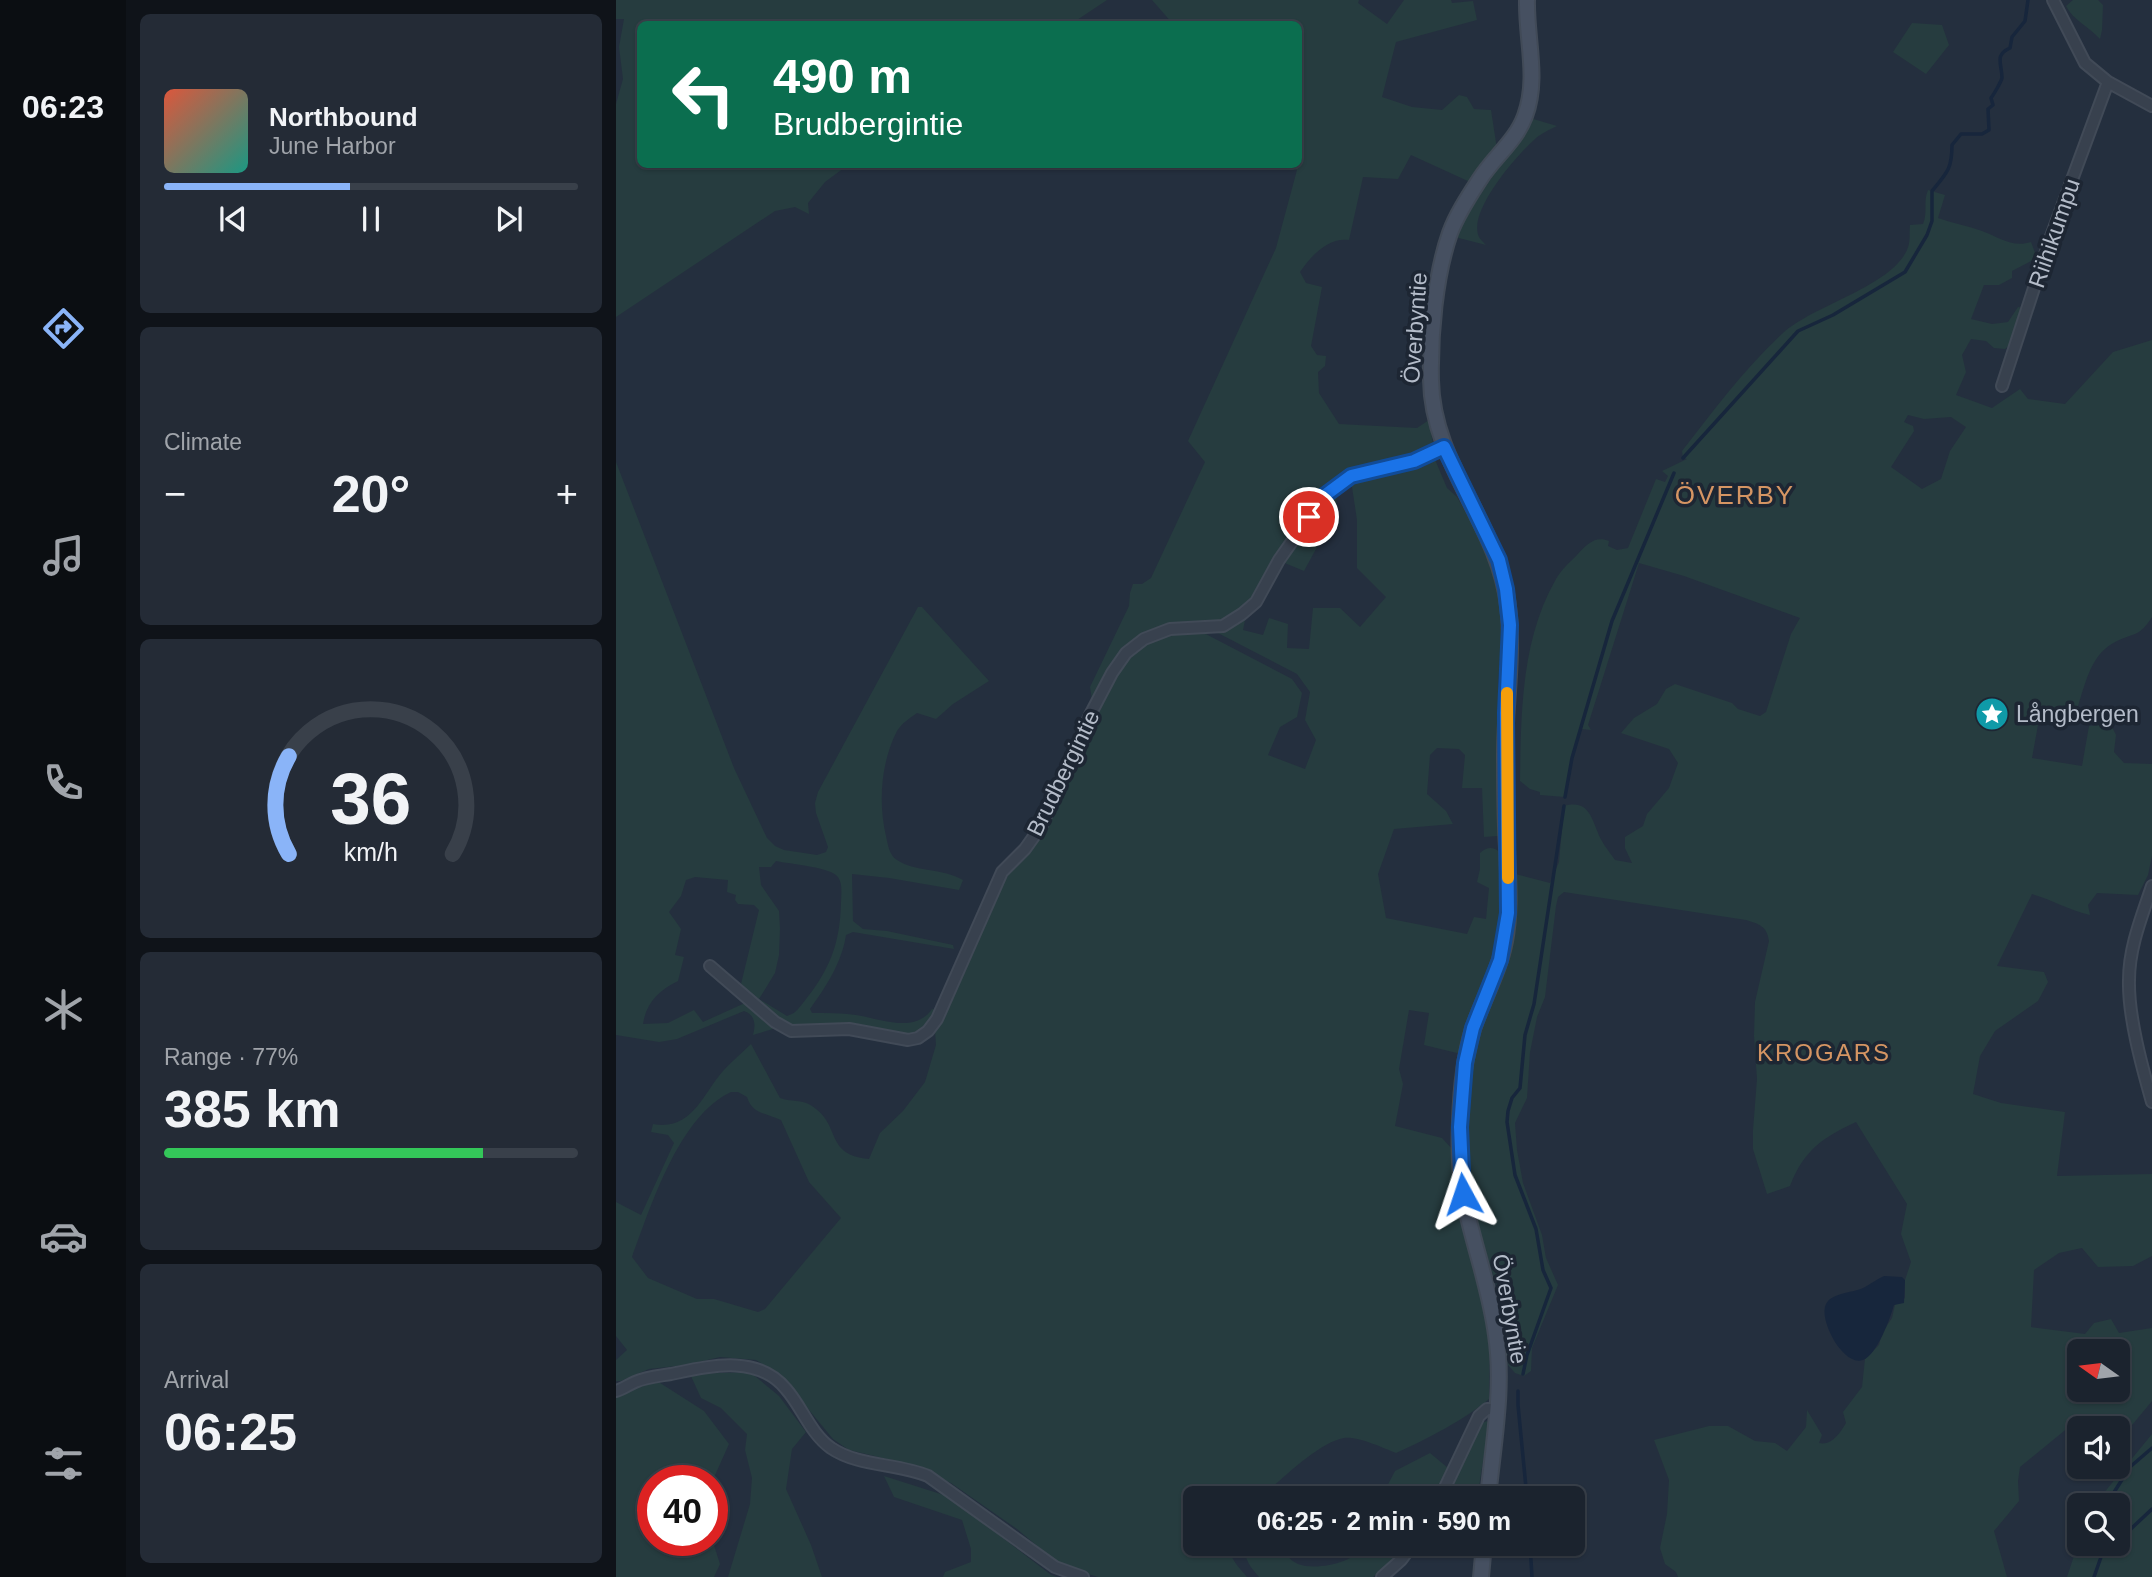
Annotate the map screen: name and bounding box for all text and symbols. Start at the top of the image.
icon: left [658,49,749,140]
text: 490 m [773,49,912,103]
text: 06:23 [22,89,104,125]
text: Northbound [269,102,418,132]
text: Brudbergintie [773,106,963,142]
text: June Harbor [269,133,396,159]
street label: Riihikumpu [2023,175,2085,291]
icon: previous [214,200,252,238]
icon: pause [352,200,390,238]
icon: next [490,200,528,238]
street label: Överbyntie [1398,272,1432,384]
icon: directions [39,304,88,353]
text: Climate [164,429,242,455]
text: 20° [332,465,410,523]
text: − [164,473,186,515]
text: + [556,473,578,515]
district label: ÖVERBY [1675,480,1795,510]
pin [1279,487,1339,547]
icon: arrive [1290,498,1328,536]
icon: music [39,531,88,580]
place icon: Långbergen [1973,695,2011,733]
place label: Långbergen [2016,701,2139,727]
street label: Brudbergintie [1021,706,1105,840]
icon: phone [39,758,88,807]
text: 36 [331,759,411,840]
text: km/h [344,838,398,866]
icon: climate [39,985,88,1034]
district label: KROGARS [1757,1039,1891,1066]
text: Range · 77% [164,1044,298,1070]
text: 385 km [164,1080,340,1138]
position arrow [1426,1157,1500,1231]
icon: car [39,1212,88,1261]
street label: Överbyntie [1488,1252,1532,1366]
north arrow [2067,1339,2130,1402]
map controls [2067,1339,2130,1556]
text: Arrival [164,1367,229,1393]
text: 06:25 [164,1403,297,1461]
button: sound [2067,1416,2130,1479]
icon: filters [39,1439,88,1488]
speed limit sign: 40 [637,1465,728,1556]
button: search [2067,1493,2130,1556]
text: 06:25 · 2 min · 590 m [1257,1506,1511,1536]

